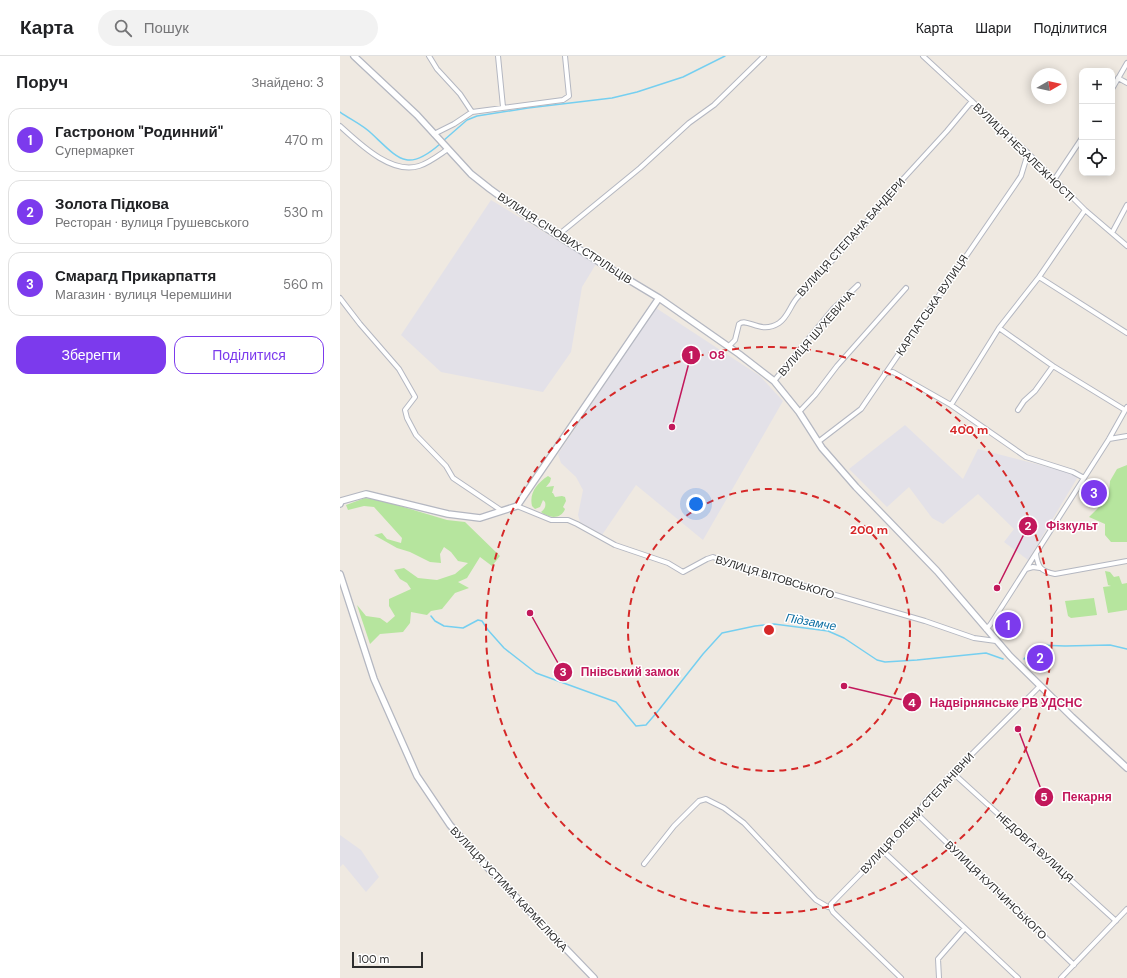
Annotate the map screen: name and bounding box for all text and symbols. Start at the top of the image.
search box [98,10,378,46]
text: Карта [20,15,74,40]
icon: search [112,17,134,39]
text: Пошук [144,18,189,38]
text: Карта [916,19,953,37]
text: Шари [975,19,1011,37]
text: Поділитися [1033,19,1107,37]
north arrow [1031,68,1067,104]
map controls [1079,68,1115,176]
button: + [1079,68,1115,104]
text: Поруч [16,71,68,93]
text: Знайдено: 3 [251,74,324,91]
street label: ВУЛИЦЯ НЕЗАЛЕЖНОСТІ [970,100,1078,204]
button: − [1079,104,1115,140]
text: Гастроном "Родинний" [55,122,223,142]
text: 1 [28,132,32,149]
text: 470 m [284,132,323,149]
button: locate [1079,140,1115,176]
text: Супермаркет [55,142,134,159]
street label: ВУЛИЦЯ СТЕПАНА БАНДЕРИ [794,175,908,299]
street label: ВУЛИЦЯ СІЧОВИХ СТРІЛЬЦІВ [495,189,635,287]
text: Золота Підкова [55,194,169,214]
text: 2 [26,204,34,221]
text: 530 m [283,204,323,221]
text: Ресторан · вулиця Грушевського [55,214,249,231]
street label: КАРПАТСЬКА ВУЛИЦЯ [893,252,971,358]
text: Смарагд Прикарпаття [55,266,216,286]
text: 3 [26,276,34,293]
text: 560 m [283,276,323,293]
text: Магазин · вулиця Черемшини [55,286,232,303]
street label: ВУЛИЦЯ ШУХЕВИЧА [775,287,858,379]
button: Зберегти [16,336,166,374]
button: Поділитися [174,336,324,374]
callout: 08 [681,343,733,367]
text: 1 [689,347,693,363]
text: 08 [709,347,725,363]
text: 400 m [950,422,988,438]
pin: 3 [1081,478,1107,508]
your location [686,494,706,514]
callout: Фізкульт [1018,514,1106,538]
text: 2 [1025,518,1032,534]
text: Фізкульт [1046,518,1098,534]
text: 200 m [850,522,888,538]
street label: ВУЛИЦЯ ВІТОВСЬКОГО [714,552,837,602]
water label: Підзамче [784,610,838,634]
pin: 1 [995,610,1021,640]
centre of rings [762,623,776,637]
pin: 2 [1027,643,1053,673]
callout: Пнівський замок [553,660,687,684]
text: 3 [559,664,567,680]
text: Пнівський замок [581,664,680,680]
callout: Надвірнянське РВ УДСНС [902,690,1091,714]
text: 4 [908,695,916,711]
text: Надвірнянське РВ УДСНС [930,695,1083,711]
street label: ВУЛИЦЯ ОЛЕНИ СТЕПАНІВНИ [857,750,977,876]
callout: Пекарня [1034,785,1120,809]
text: 5 [1040,789,1048,805]
text: Пекарня [1062,789,1112,805]
street label: НЕДОВГА ВУЛИЦЯ [994,809,1076,885]
street label: ВУЛИЦЯ УСТИМА КАРМЕЛЮКА [447,824,571,955]
street label: ВУЛИЦЯ КУПЧИНСЬКОГО [942,838,1050,943]
scale bar [352,950,423,969]
text: 100 m [358,952,389,966]

